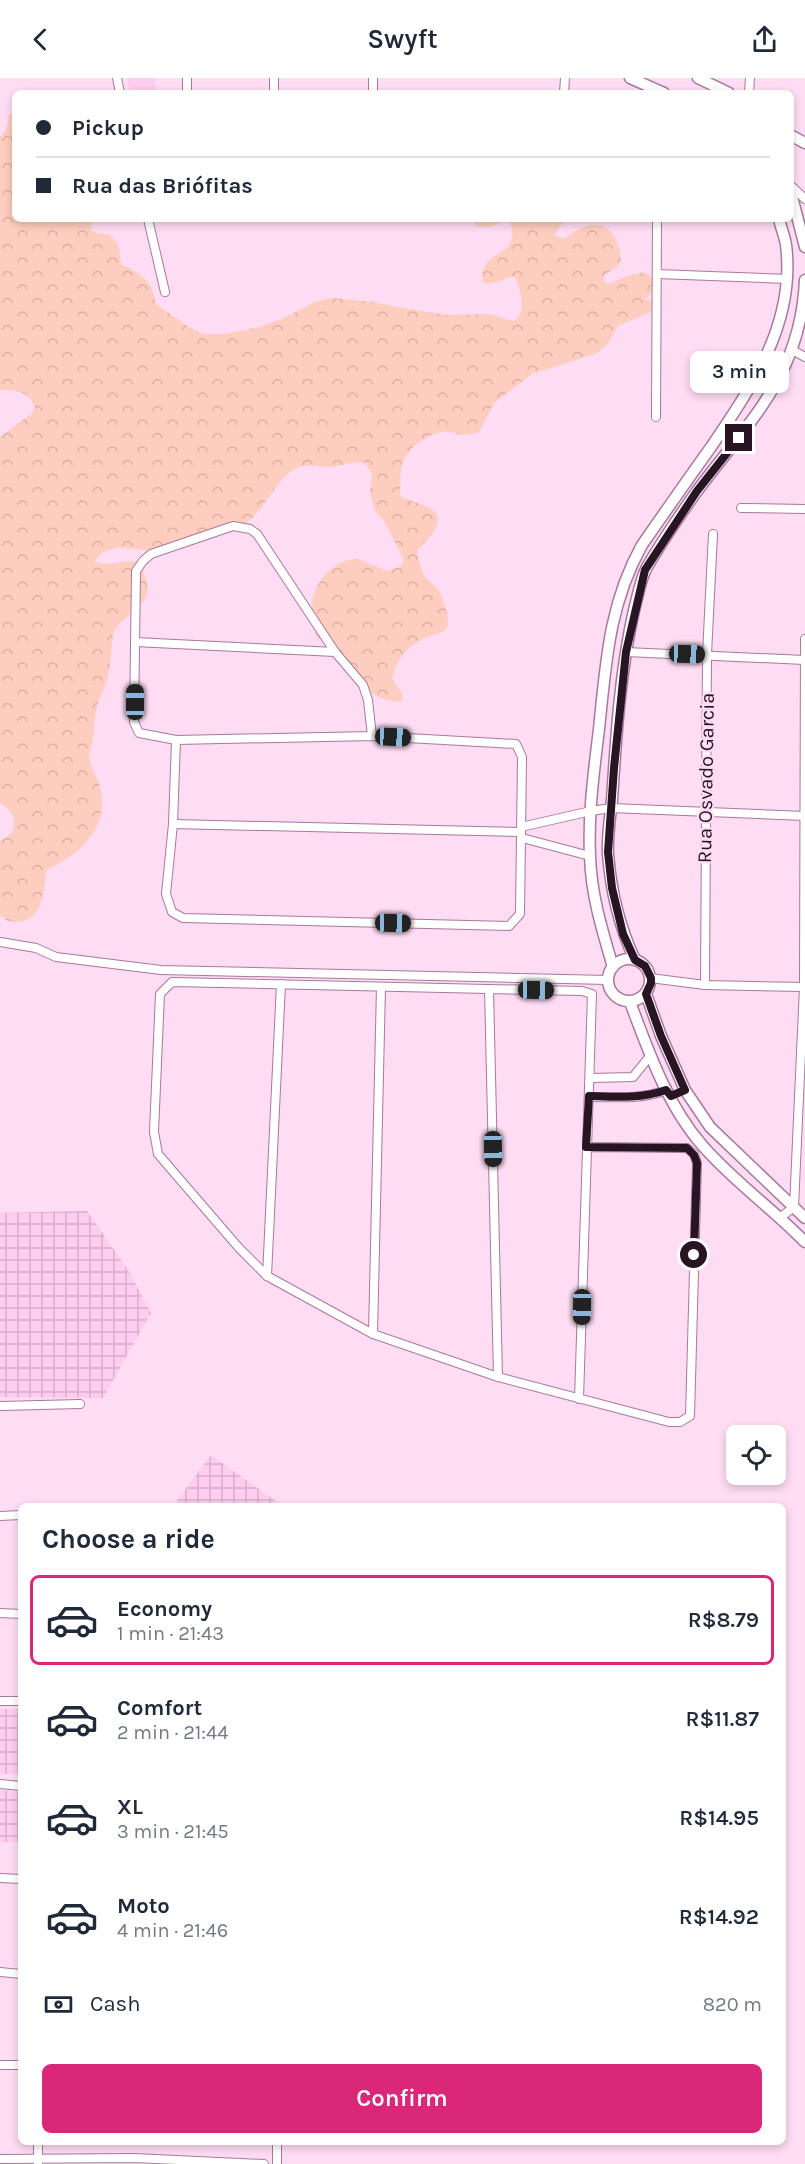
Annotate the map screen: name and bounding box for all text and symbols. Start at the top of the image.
icon: back [24,23,57,56]
text: Swyft [367,23,438,55]
icon: share [748,23,781,56]
text: Pickup [72,115,144,141]
text: Rua das Briófitas [72,173,253,199]
callout: 3 min [690,351,789,393]
text: 3 min [712,360,767,383]
route end [725,424,752,451]
car [669,644,705,664]
car [126,684,144,720]
street label: Rua Osvado Garcia [693,693,719,863]
car [375,727,411,747]
car [375,914,411,932]
car [518,981,554,999]
car [484,1131,502,1167]
route start [680,1241,707,1268]
car [573,1289,591,1325]
map controls [726,1425,786,1485]
button: locate [726,1425,786,1485]
text: Choose a ride [42,1523,215,1555]
icon: car [45,1593,99,1647]
text: Economy [117,1596,212,1622]
text: R$8.79 [688,1607,759,1633]
text: 1 min · 21:43 [117,1622,224,1645]
icon: car [45,1692,99,1746]
text: Comfort [117,1695,202,1721]
text: R$11.87 [686,1706,759,1732]
text: 2 min · 21:44 [117,1721,228,1744]
icon: car [45,1791,99,1845]
text: XL [117,1794,143,1820]
text: R$14.95 [679,1805,759,1831]
text: 3 min · 21:45 [117,1820,229,1843]
icon: car [45,1890,99,1944]
text: Moto [117,1893,170,1919]
text: R$14.92 [679,1904,759,1930]
text: 4 min · 21:46 [117,1919,228,1942]
icon: cash [42,1988,75,2021]
text: Cash [90,1991,140,2017]
text: 820 m [703,1993,762,2016]
button: Confirm [42,2064,762,2133]

